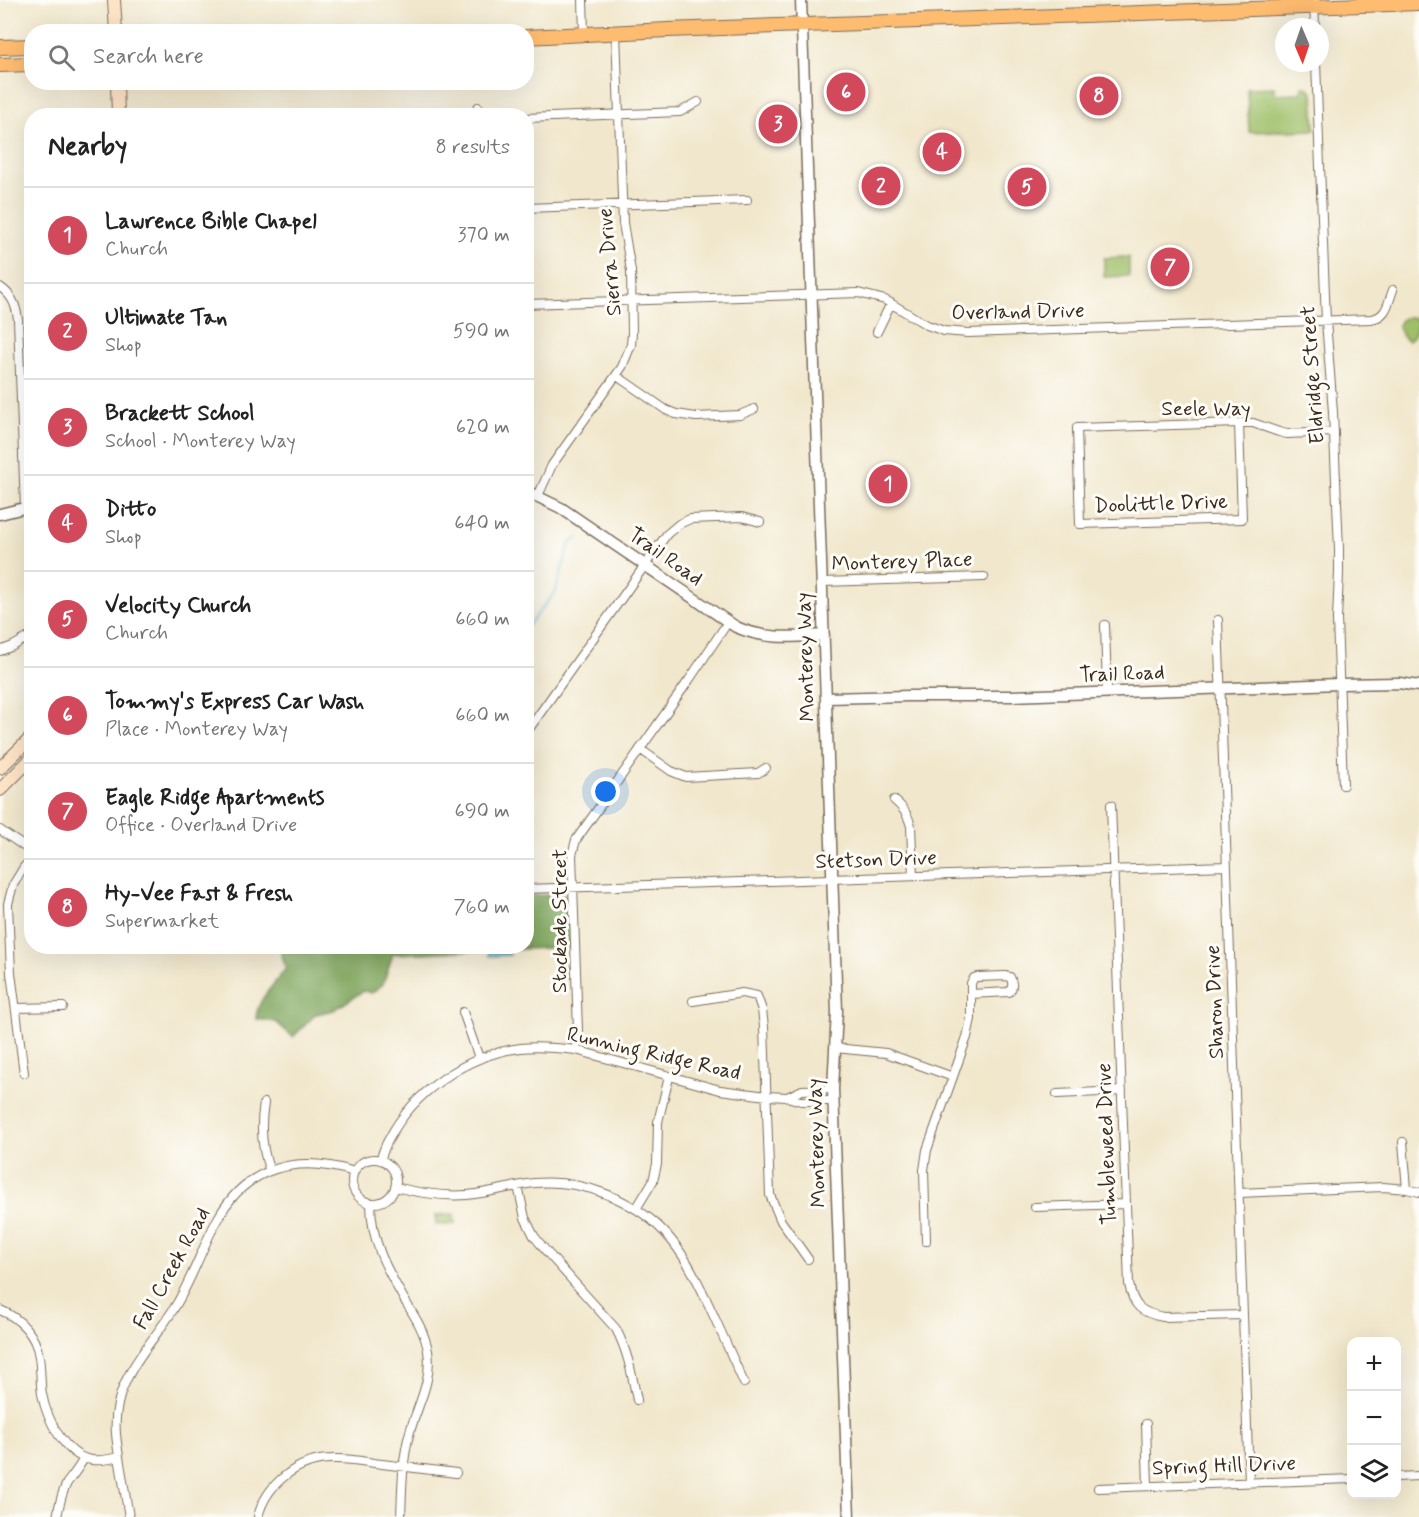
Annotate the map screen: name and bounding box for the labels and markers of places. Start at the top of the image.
pin: 6 [826,70,866,115]
pin: 8 [1080,74,1118,118]
pin: 3 [758,102,798,146]
pin: 4 [922,130,962,174]
pin: 2 [862,164,900,208]
pin: 5 [1008,164,1046,210]
pin: 7 [1150,244,1190,290]
pin: 1 [868,462,908,506]

